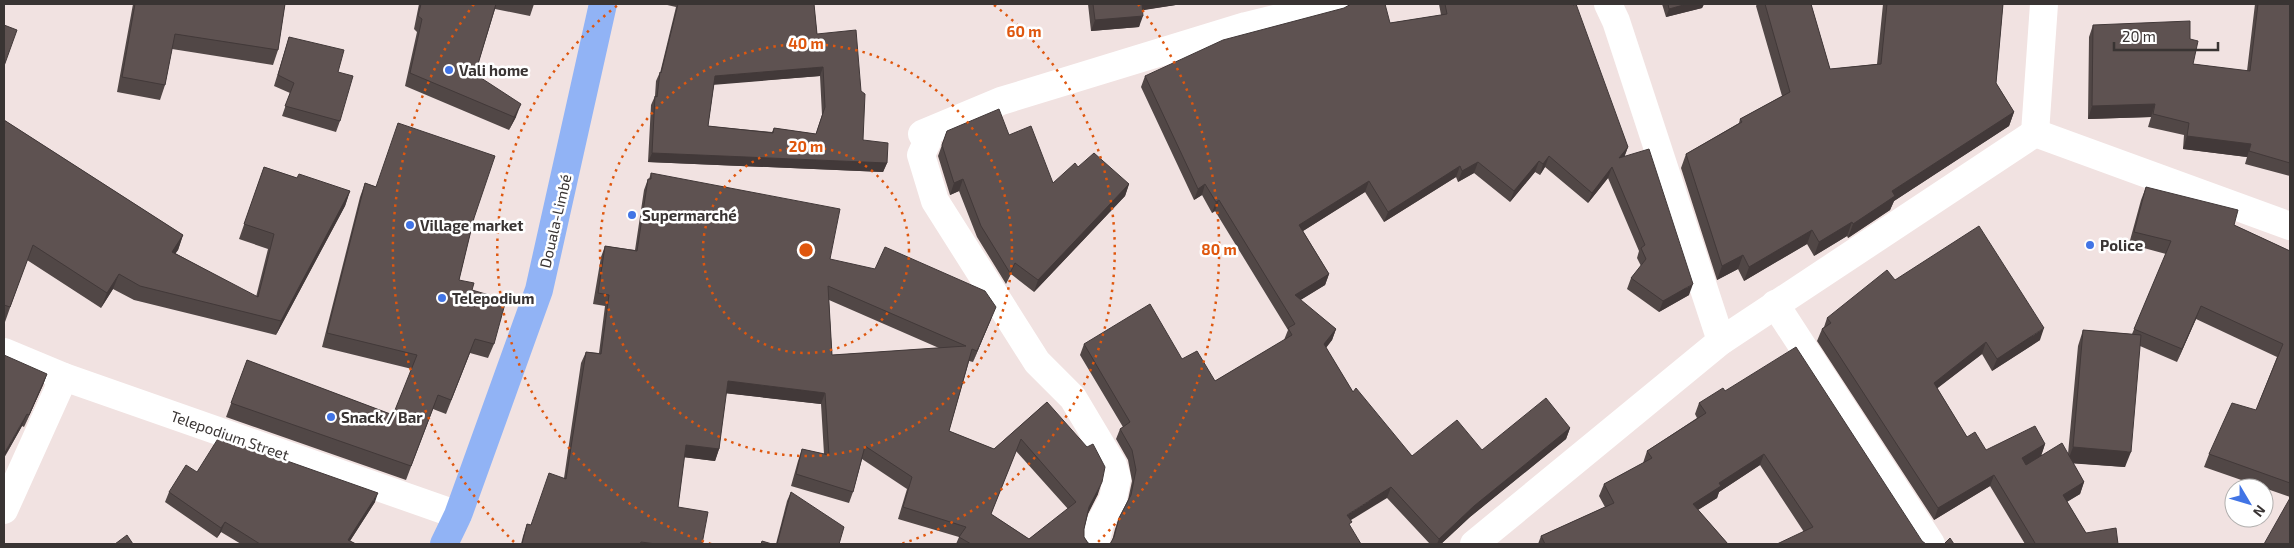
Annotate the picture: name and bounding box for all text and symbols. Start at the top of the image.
scale bar [2114,20,2218,52]
text: 60 m [1007,22,1041,40]
text: 20 m [2122,27,2156,45]
text: 40 m [788,34,824,52]
place label: Vali home [459,61,529,79]
marker: Vali home [443,64,455,76]
text: 20 m [789,137,823,155]
street label: Douala-Limbé [535,172,575,270]
place label: Supermarché [642,206,737,224]
marker: Supermarché [626,209,638,221]
place label: Village market [420,216,523,234]
marker: Village market [404,219,416,231]
place label: Police [2100,236,2143,254]
marker: Police [2084,239,2096,251]
text: 80 m [1201,240,1237,258]
centre of rings [797,241,815,259]
place label: Telepodium [452,289,534,307]
marker: Telepodium [436,292,448,304]
street label: Telepodium Street [169,406,292,464]
place label: Snack / Bar [341,408,423,426]
marker: Snack / Bar [325,411,337,423]
north arrow [2224,478,2274,528]
text: N [2250,502,2269,521]

